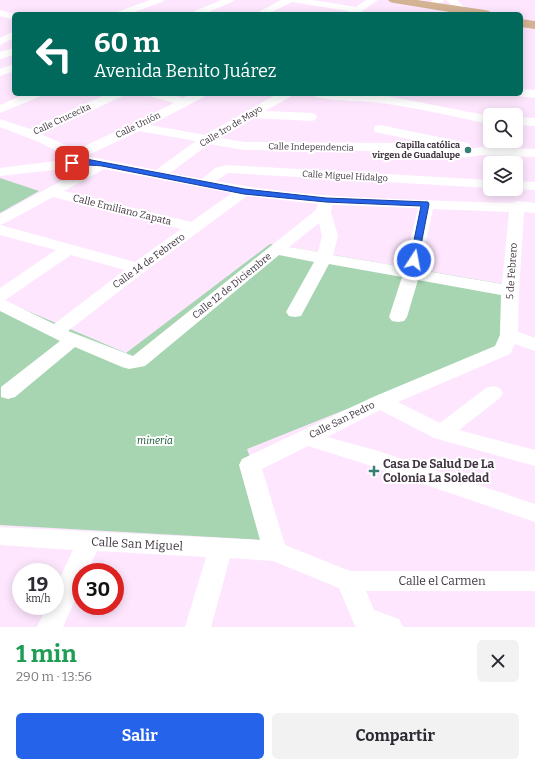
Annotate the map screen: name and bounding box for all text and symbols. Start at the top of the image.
text: 60 m [94,26,160,59]
icon: left [28,28,80,80]
text: Avenida Benito Juárez [94,60,277,82]
street label: Calle Crucecita [32,101,92,137]
street label: Calle 1ro de Mayo [198,103,264,149]
map controls [483,108,523,196]
button: search [483,108,523,148]
street label: Calle Unión [114,110,162,140]
place label: Capilla católica virgen de Guadalupe [371,140,460,160]
street label: Calle Independencia [268,141,354,153]
marker: Capilla católica virgen de Guadalupe [463,145,473,155]
pin [55,146,89,180]
icon: arrive [61,152,83,174]
button: layers [483,156,523,196]
street label: Calle Miguel Hidalgo [302,169,388,183]
street label: Calle Emiliano Zapata [72,192,173,228]
street label: Calle 14 de Febrero [111,231,188,291]
position arrow [393,239,435,281]
street label: 5 de Febrero [504,242,520,300]
street label: Calle 12 de Diciembre [190,250,274,322]
street label: Calle San Pedro [307,399,377,441]
park label: mineria [137,435,173,447]
place label: Casa De Salud De La Colonia La Soledad [383,457,494,485]
marker: Casa De Salud De La Colonia La Soledad [368,465,380,477]
street label: Calle San Miguel [91,535,184,553]
speed limit sign: 30 [72,563,124,615]
text: 19 [28,572,48,596]
street label: Calle el Carmen [398,574,486,588]
text: km/h [26,593,50,605]
text: 1 min [16,640,77,668]
button: close [477,640,519,682]
text: 290 m · 13:56 [16,669,92,684]
button: Salir [16,713,264,759]
button: Compartir [272,713,519,759]

